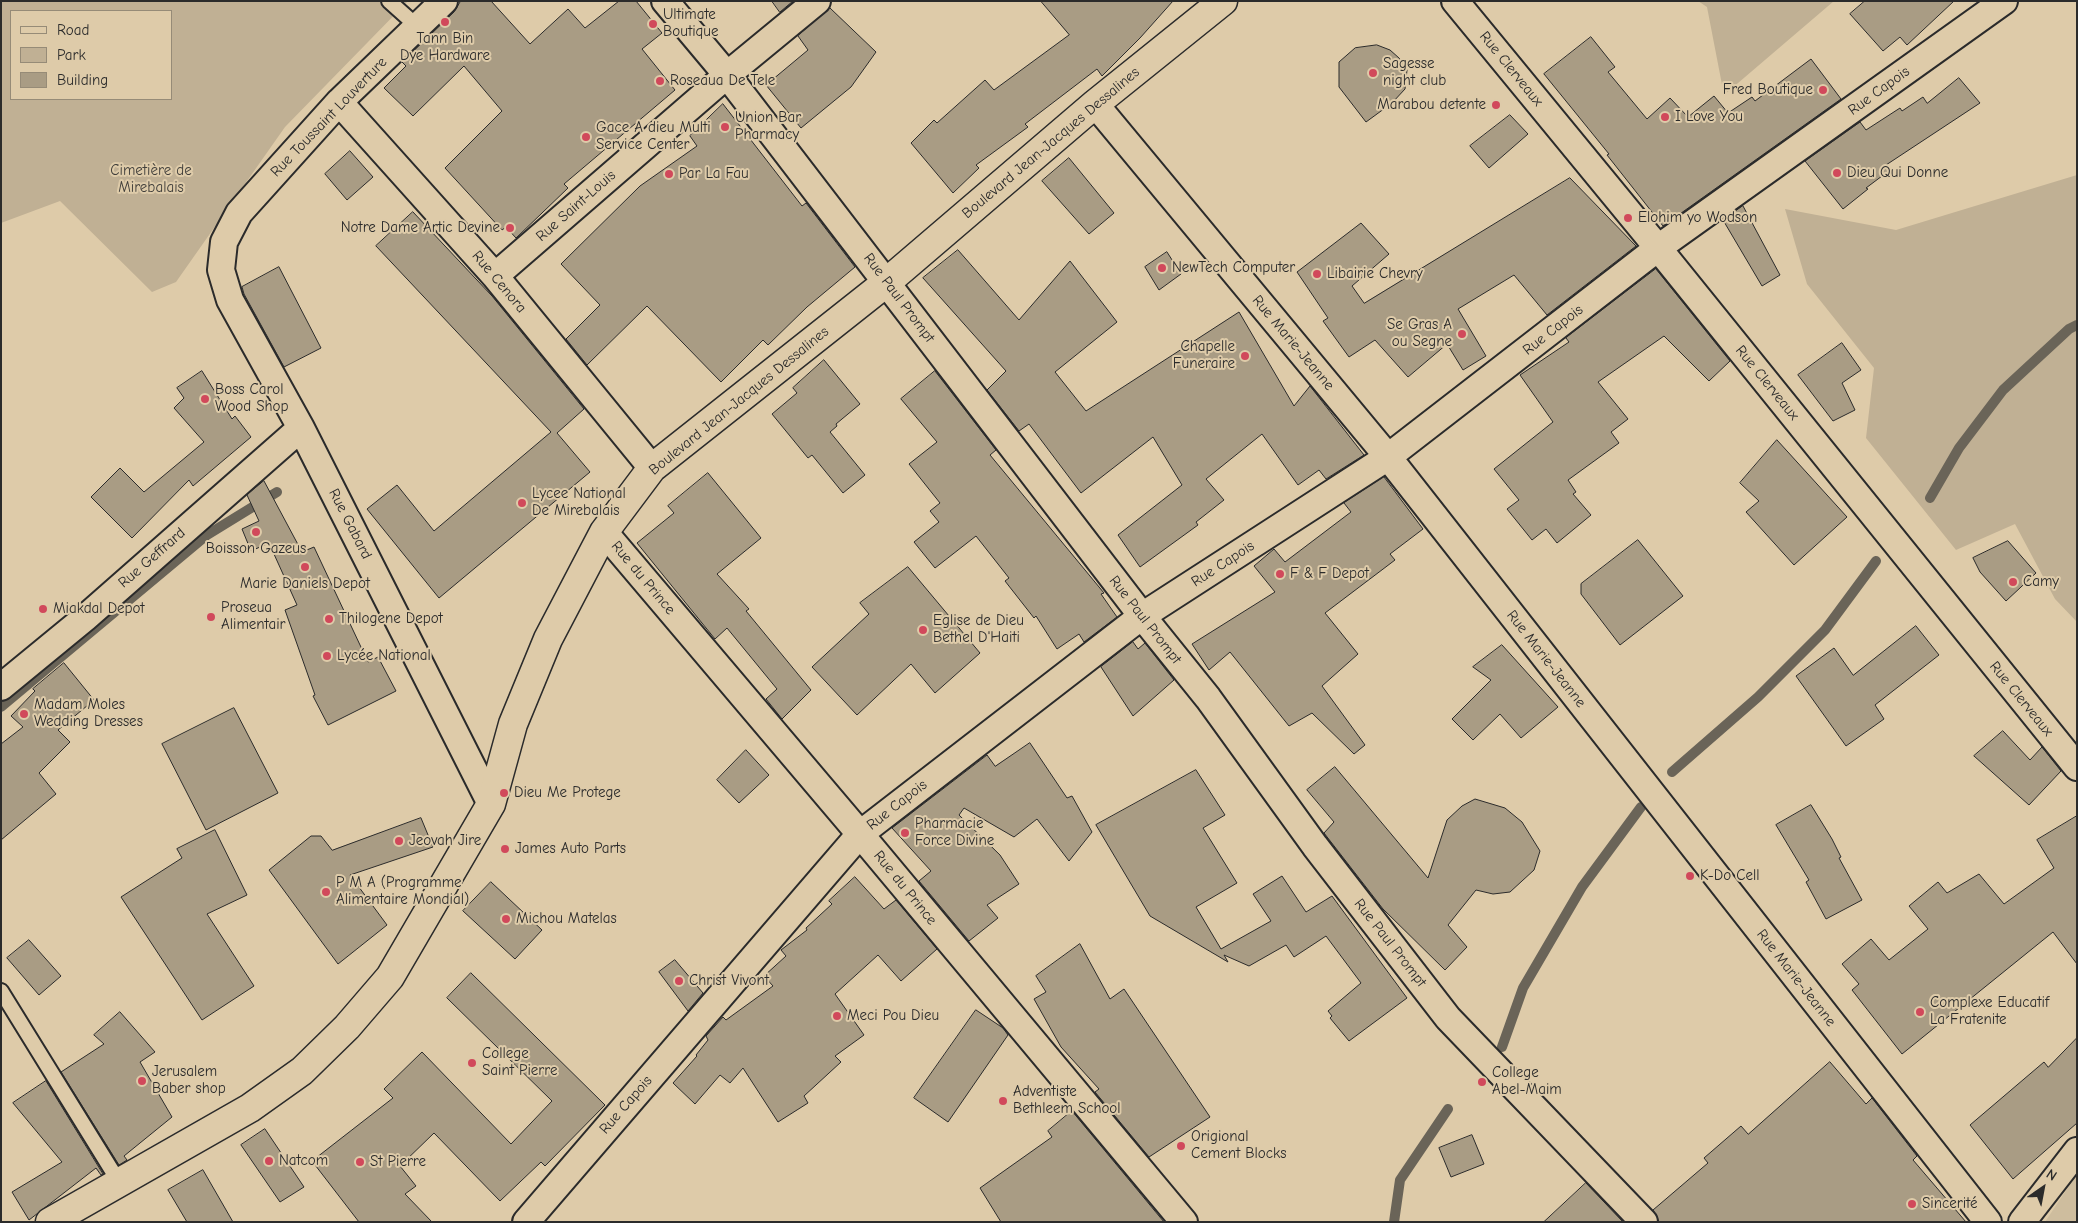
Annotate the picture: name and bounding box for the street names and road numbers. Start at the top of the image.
street label: Rue Clerveaux [1475,28,1547,110]
street label: Rue Toussaint Louverture [267,53,391,181]
street label: Boulevard Jean-Jacques Dessalines [959,63,1143,223]
street label: Rue Capois [1845,63,1913,119]
street label: Rue Saint-Louis [532,167,620,245]
street label: Rue Cenora [468,247,530,317]
street label: Rue Paul Prompt [860,250,938,346]
street label: Rue Marie-Jeanne [1248,292,1338,394]
street label: Rue Capois [1519,301,1587,359]
street label: Boulevard Jean-Jacques Dessalines [645,323,833,479]
street label: Rue Clerveaux [1731,342,1803,424]
street label: Rue Gabard [325,486,375,562]
street label: Rue Geffrard [115,524,189,592]
street label: Rue Capois [1188,537,1258,591]
street label: Rue du Prince [607,538,679,618]
street label: Rue Paul Prompt [1105,572,1185,668]
street label: Rue Marie-Jeanne [1502,607,1590,711]
street label: Rue Clerveaux [1985,658,2057,740]
street label: Rue Capois [863,776,931,834]
street label: Rue du Prince [870,847,940,929]
street label: Rue Paul Prompt [1350,895,1430,991]
street label: Rue Marie-Jeanne [1752,926,1840,1030]
street label: Rue Capois [596,1072,656,1138]

